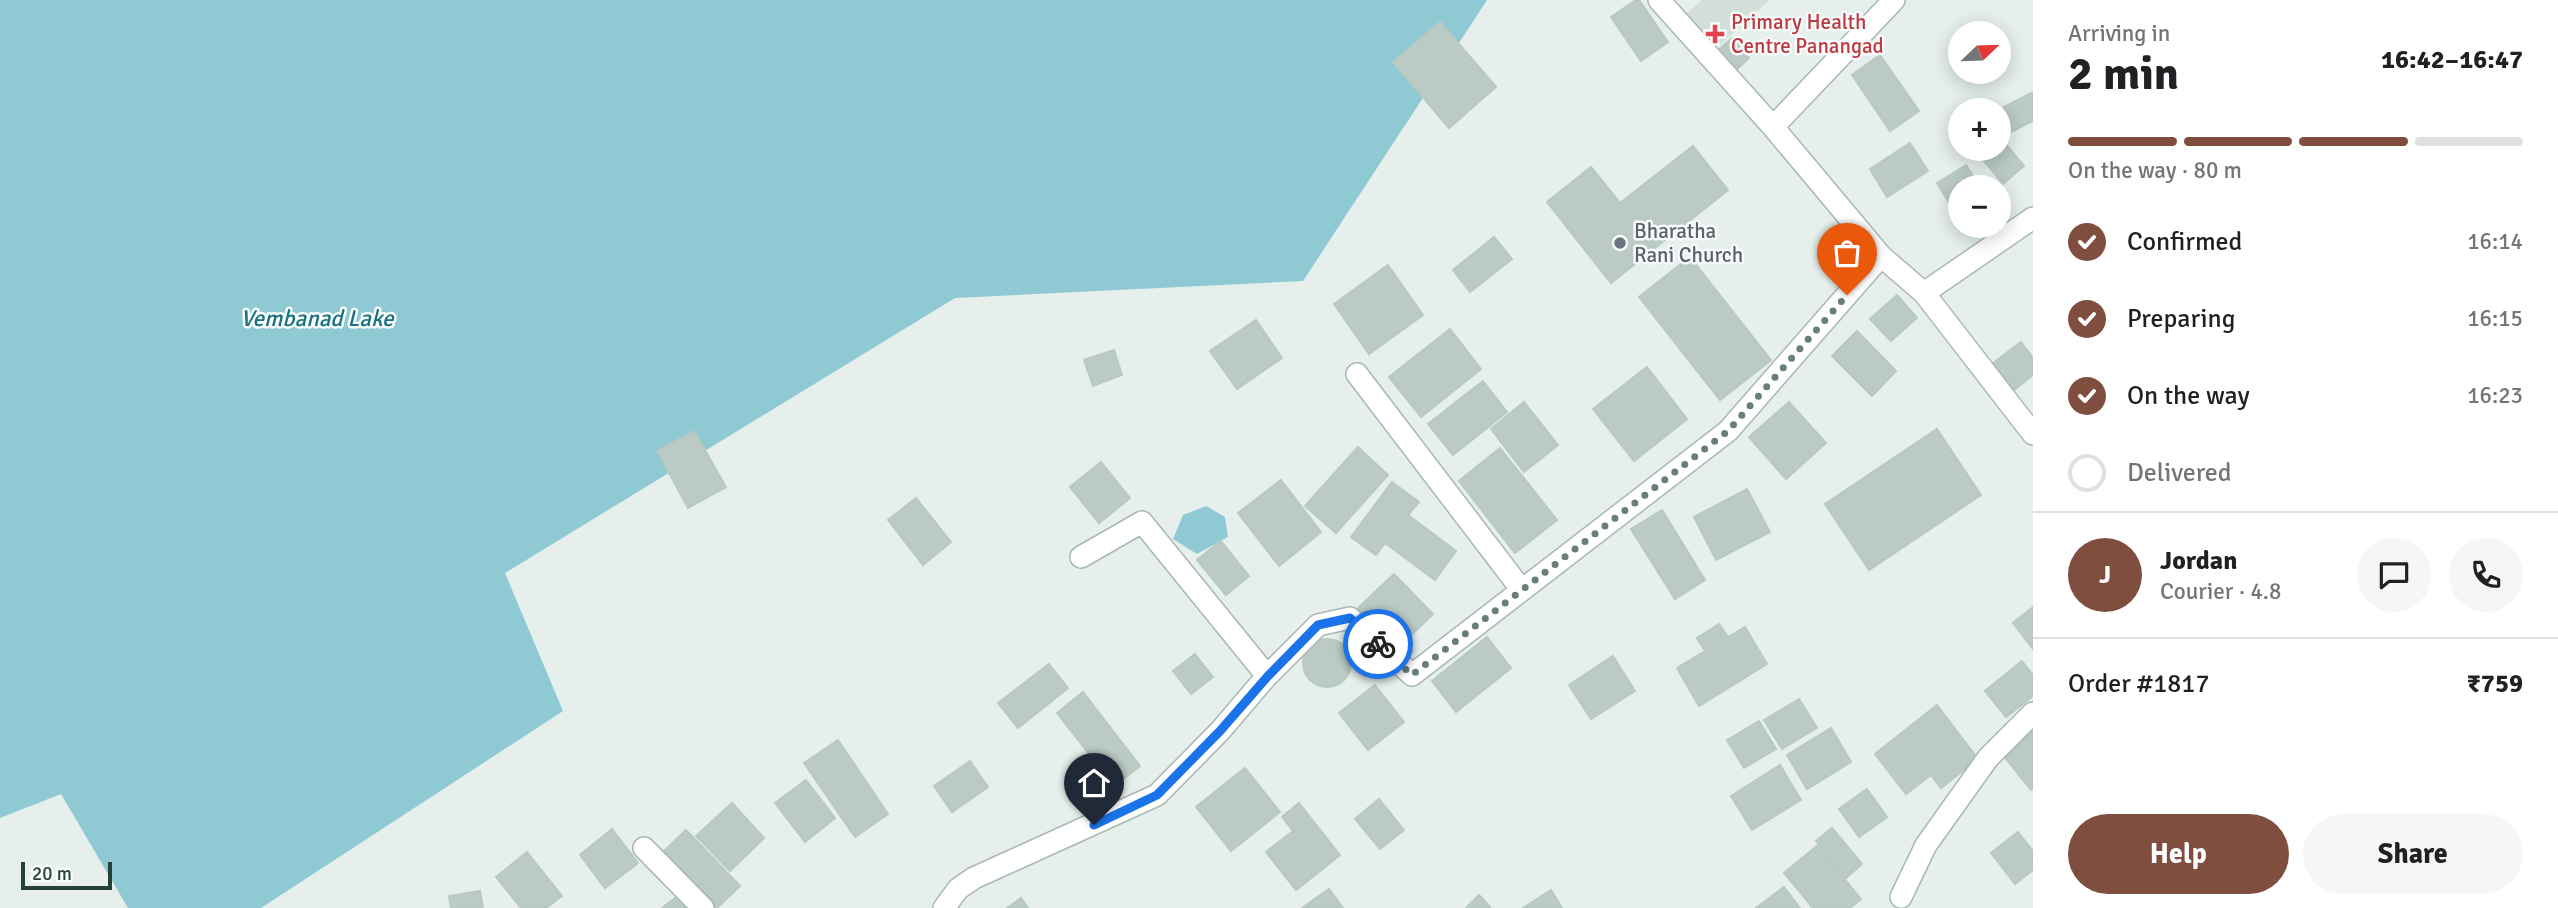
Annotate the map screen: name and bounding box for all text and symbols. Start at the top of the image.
place label: Primary Health Centre Panangad [1731,9,1884,59]
text: Arriving in [2068,19,2170,48]
north arrow [1948,21,2011,84]
map controls [1948,21,2011,238]
marker: Primary Health Centre Panangad [1705,24,1725,44]
text: 16:42–16:47 [2381,44,2523,76]
text: 2 min [2068,46,2179,102]
button: + [1948,98,2011,161]
text: On the way · 80 m [2068,156,2242,185]
button: − [1948,175,2011,238]
place label: Bharatha Rani Church [1634,218,1743,268]
pin [1817,223,1877,295]
icon: check [2068,223,2106,261]
text: Confirmed [2127,226,2242,258]
text: 16:14 [2467,227,2523,256]
icon: bag [1828,234,1866,272]
marker: Bharatha Rani Church [1612,235,1628,251]
icon: check [2068,300,2106,338]
text: Preparing [2127,303,2235,335]
water label: Vembanad Lake [240,304,395,333]
text: 16:15 [2467,304,2523,333]
icon: check [2068,377,2106,415]
text: On the way [2127,380,2250,412]
text: 16:23 [2467,381,2523,410]
text: Delivered [2127,457,2232,489]
button: chat [2357,538,2431,612]
button: phone [2449,538,2523,612]
text: Jordan [2160,545,2237,577]
text: J [2099,559,2111,591]
text: Courier · 4.8 [2160,577,2281,606]
courier [1343,609,1413,679]
icon: bike [1359,625,1397,663]
text: Order #1817 [2068,668,2209,700]
text: ₹759 [2467,668,2523,700]
pin [1064,753,1124,825]
icon: home [1075,764,1113,802]
button: Help [2068,814,2289,894]
button: Share [2303,814,2523,894]
scale bar [21,859,112,891]
text: 20 m [32,862,72,886]

